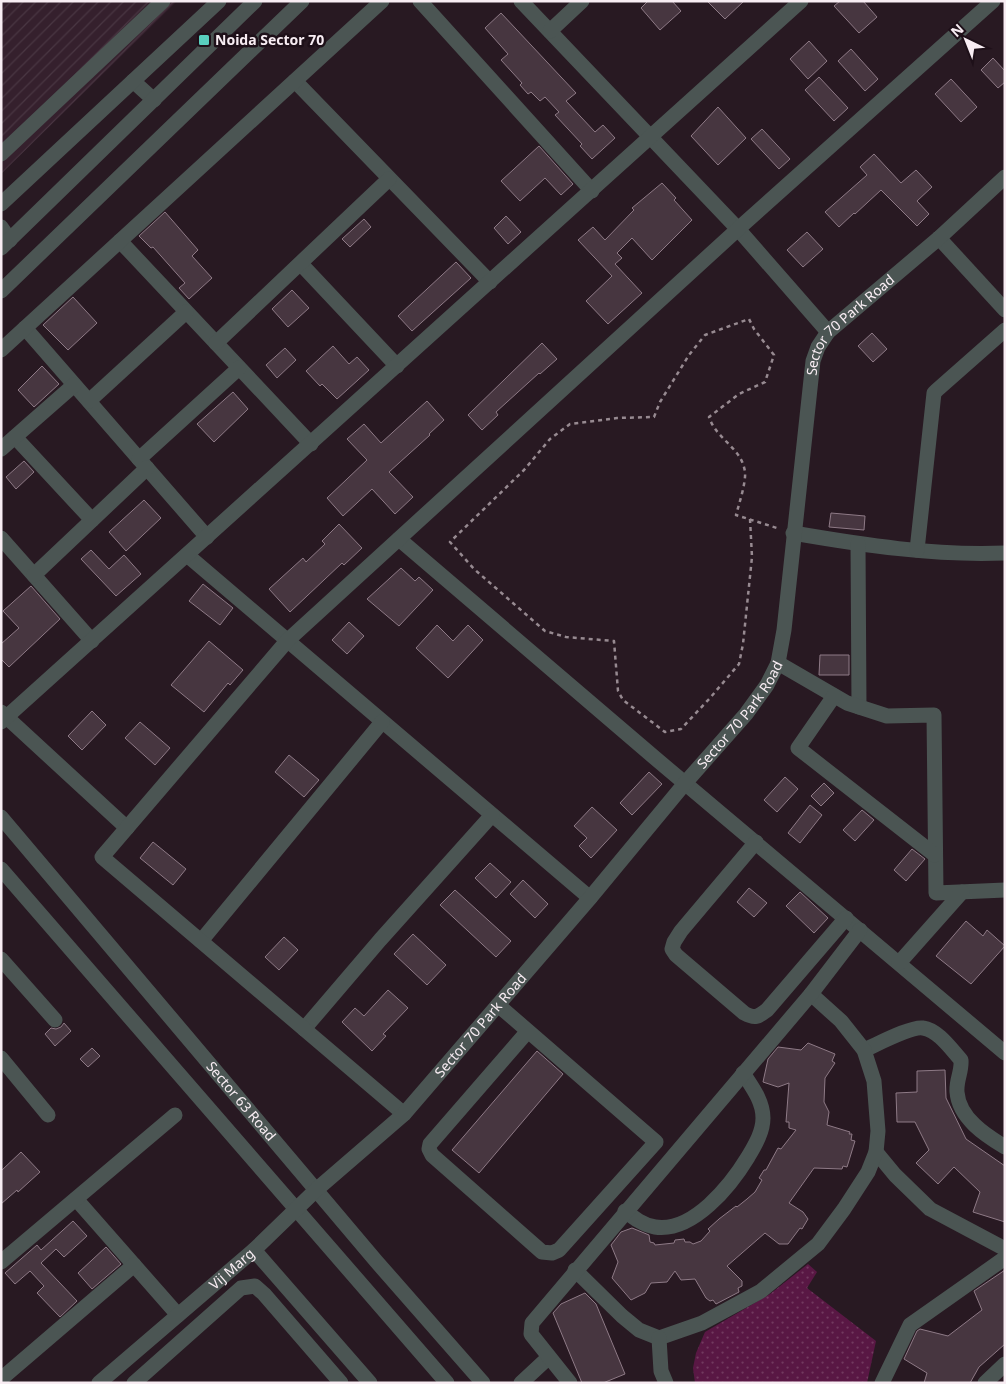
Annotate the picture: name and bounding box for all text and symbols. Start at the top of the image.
north arrow [941,15,991,65]
text: N [946,19,967,41]
place label: Noida Sector 70 [215,30,324,49]
marker: Noida Sector 70 [197,33,211,47]
street label: Sector 70 Park Road [801,270,898,376]
street label: Sector 70 Park Road [692,657,787,772]
street label: Sector 70 Park Road [430,969,530,1081]
street label: Sector 63 Road [202,1057,281,1145]
street label: Vij Marg [205,1244,258,1293]

